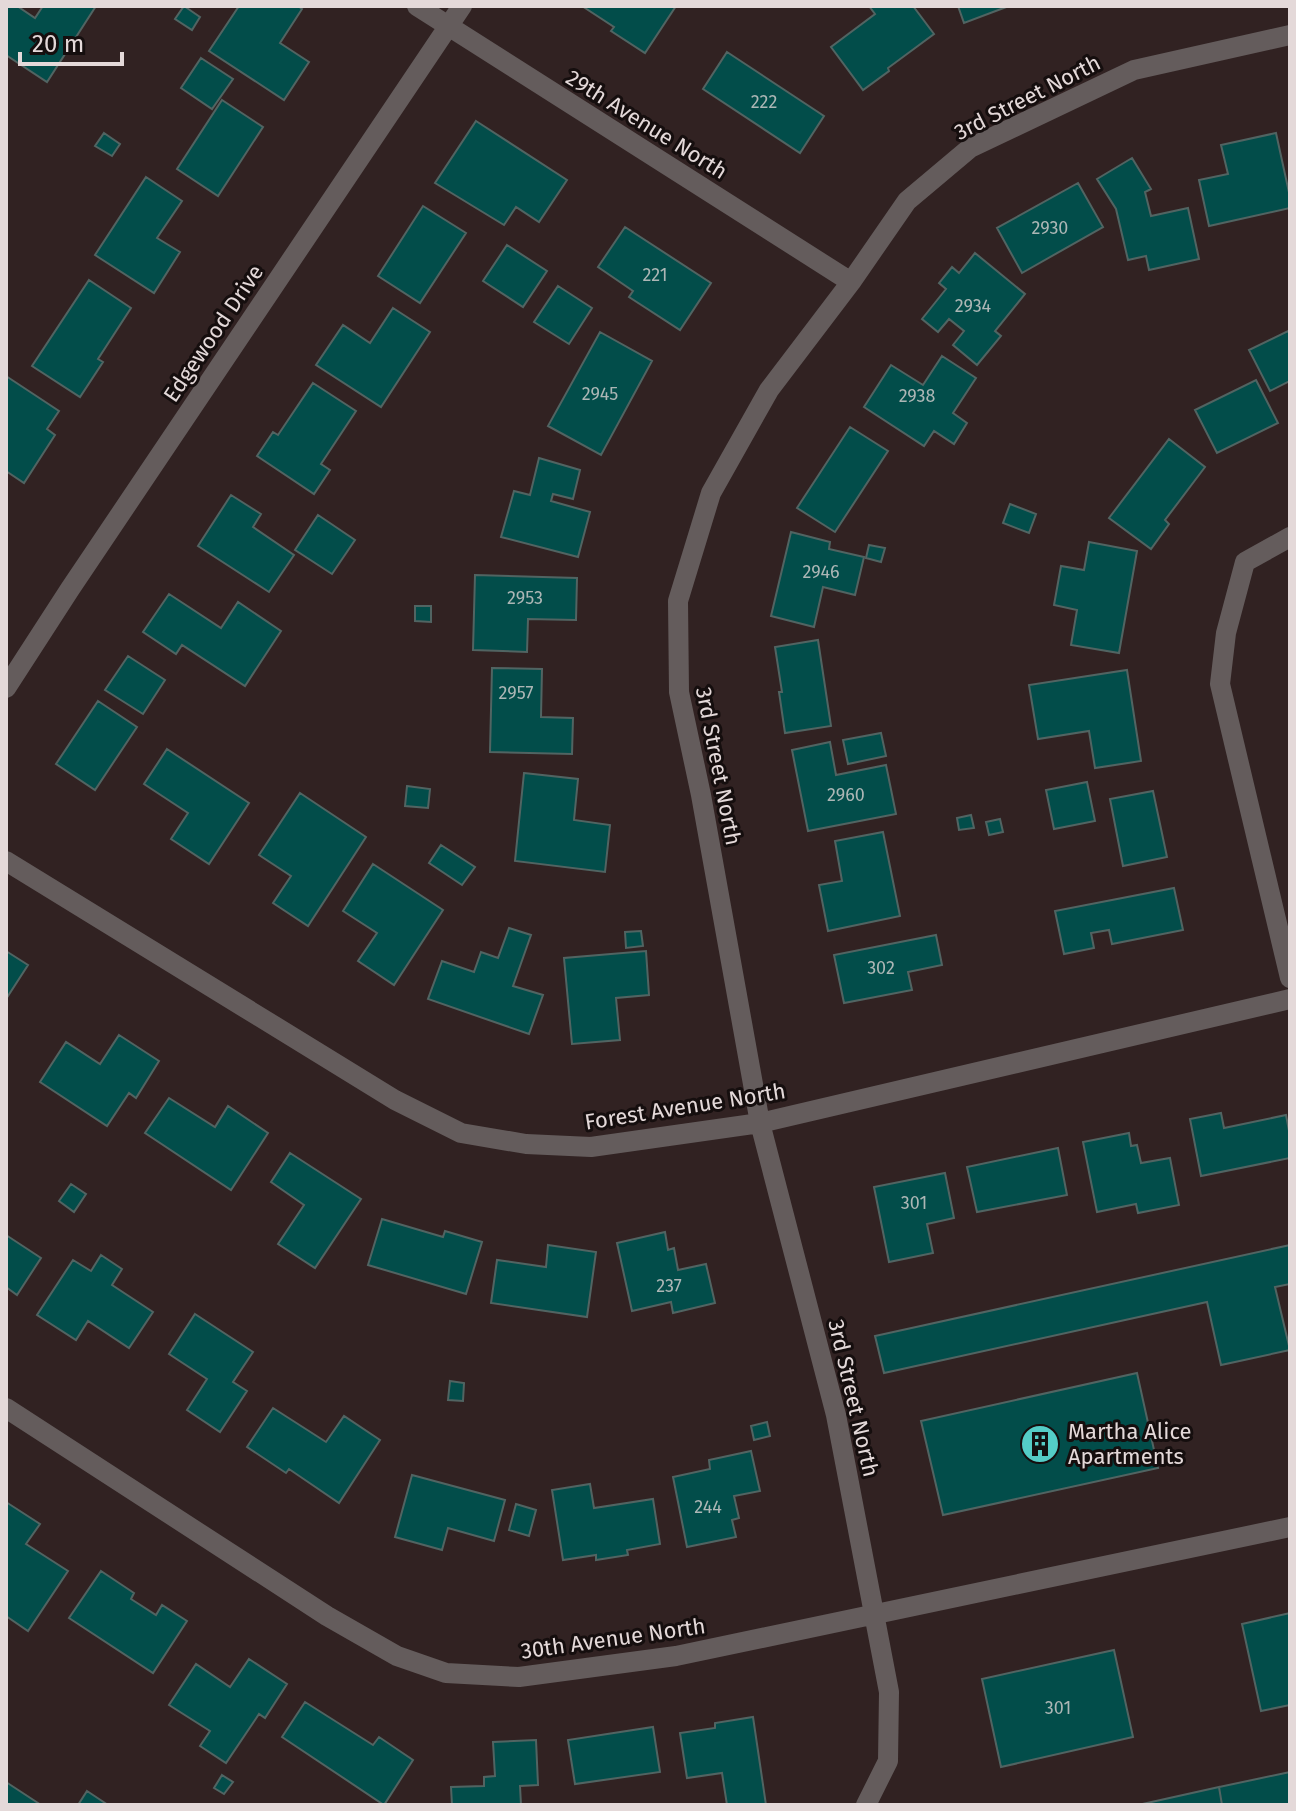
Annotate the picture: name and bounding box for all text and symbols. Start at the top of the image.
scale bar [20,16,122,66]
text: 20 m [32,30,84,58]
street label: 3rd Street North [950,49,1105,146]
street label: 29th Avenue North [561,64,732,185]
house number: 222 [751,91,777,113]
house number: 2930 [1032,217,1068,239]
street label: Edgewood Drive [158,260,269,407]
house number: 221 [642,264,668,286]
house number: 2934 [955,295,992,317]
house number: 2945 [582,383,618,405]
house number: 2938 [899,385,935,407]
house number: 2946 [802,561,840,583]
house number: 2953 [507,587,543,609]
house number: 2957 [499,682,533,704]
street label: 3rd Street North [690,685,747,847]
house number: 2960 [827,784,865,806]
house number: 302 [867,957,895,979]
street label: Forest Avenue North [583,1077,787,1136]
house number: 301 [901,1192,927,1214]
house number: 237 [656,1275,682,1297]
street label: 3rd Street North [822,1317,885,1479]
place label: Martha Alice Apartments [1068,1418,1192,1470]
building icon: Martha Alice Apartments [1019,1423,1061,1465]
house number: 244 [694,1496,722,1518]
street label: 30th Avenue North [519,1612,707,1665]
house number: 301 [1045,1697,1071,1719]

